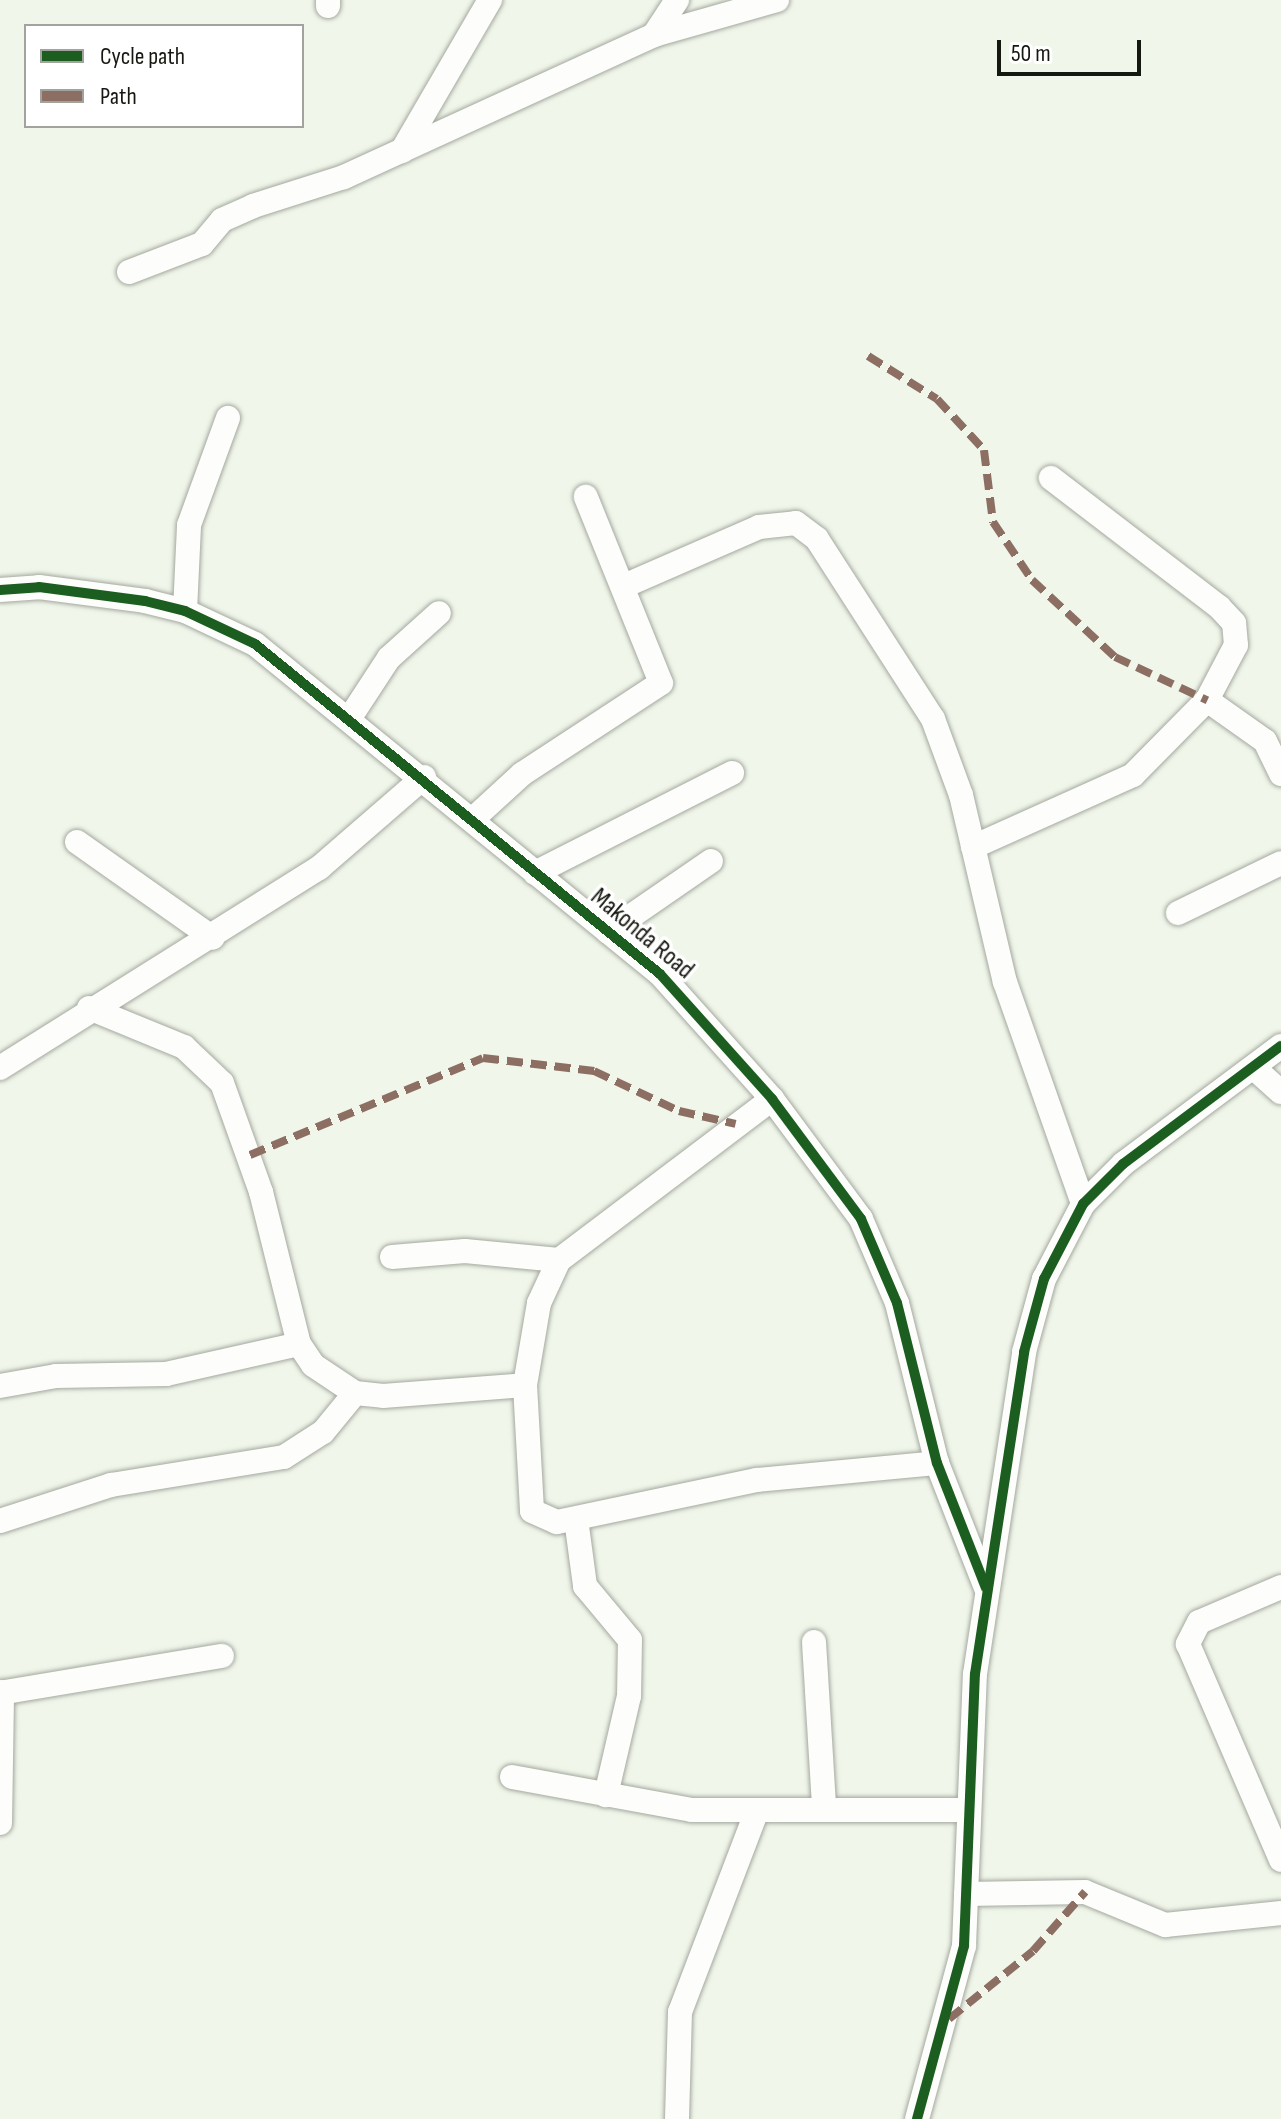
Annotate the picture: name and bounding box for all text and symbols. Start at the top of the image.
legend [24,24,304,128]
scale bar [1001,24,1145,74]
text: 50 m [1011,39,1051,68]
text: Cycle path [100,42,185,71]
text: Path [100,82,137,111]
street label: Makonda Road [584,882,700,986]

